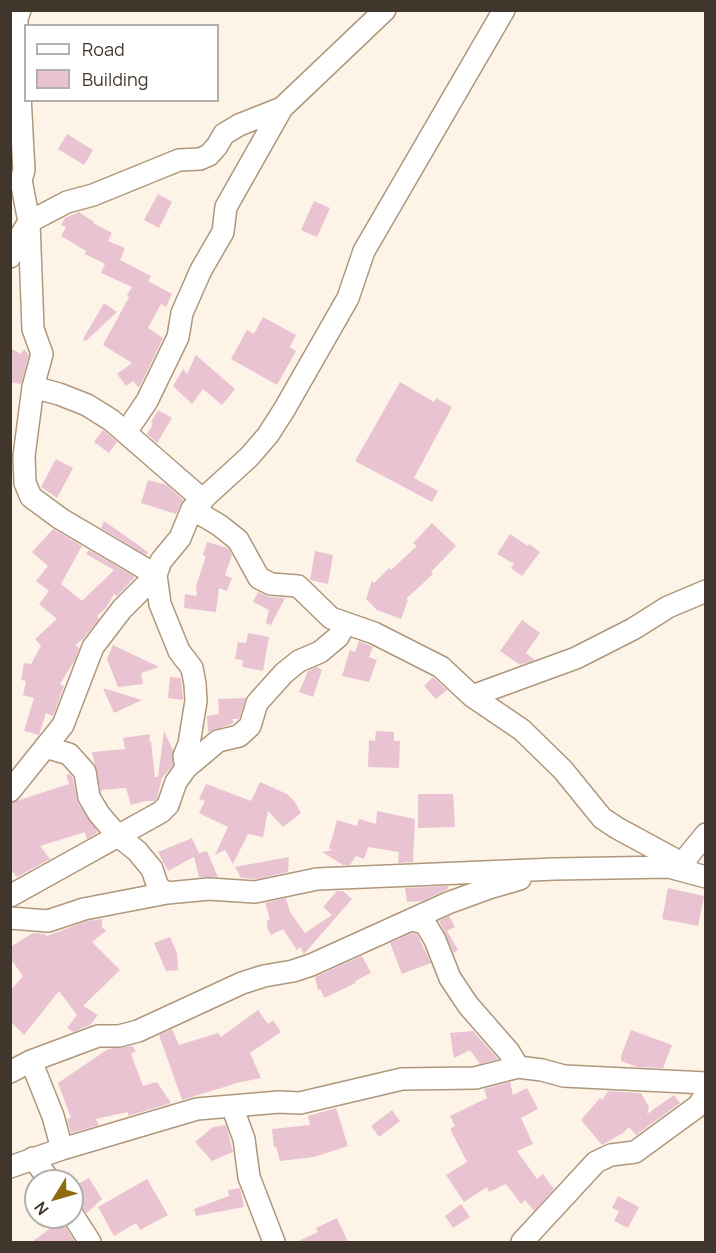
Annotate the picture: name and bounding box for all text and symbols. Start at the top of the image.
legend [24,24,219,102]
text: Road [82,37,125,61]
text: Building [82,67,148,91]
north arrow [24,1169,84,1229]
text: N [29,1197,53,1220]

